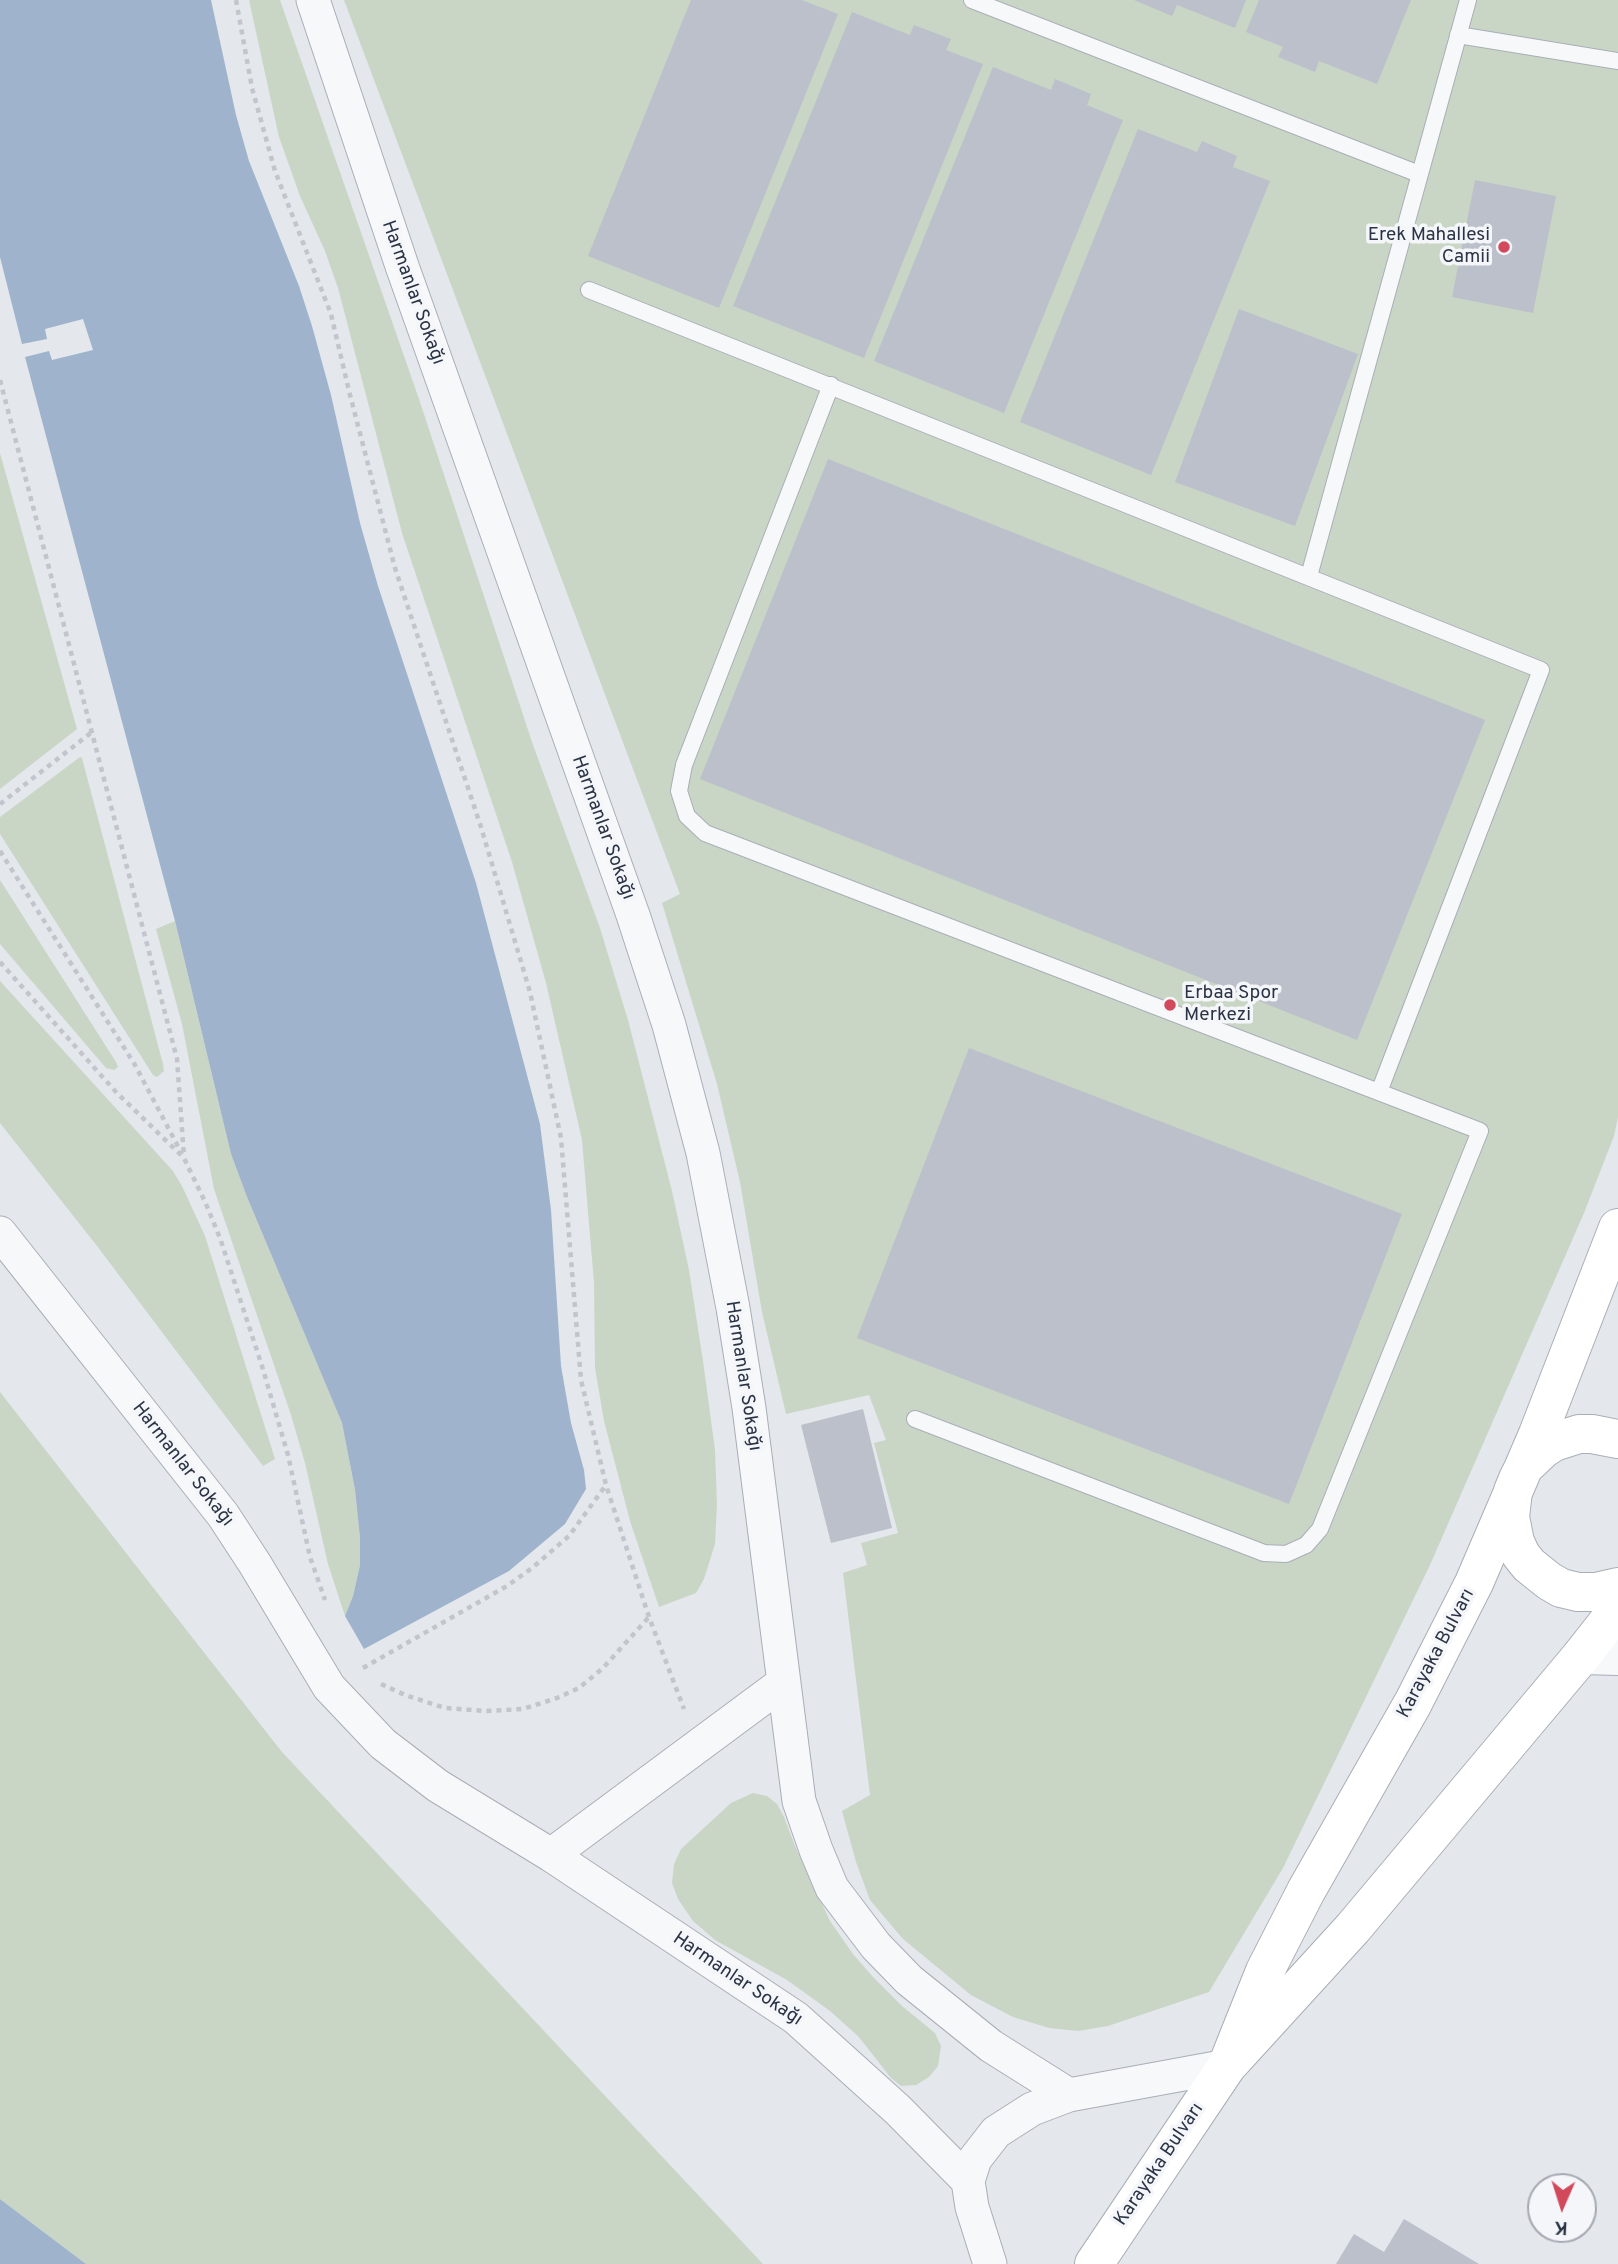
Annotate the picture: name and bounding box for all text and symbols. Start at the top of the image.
street label: Harmanlar Sokağı [375,218,449,368]
place label: Erek Mahallesi Camii [1368,225,1490,269]
marker: Erek Mahallesi Camii [1496,239,1512,255]
street label: Harmanlar Sokağı [565,753,639,903]
place label: Erbaa Spor Merkezi [1184,983,1278,1027]
marker: Erbaa Spor Merkezi [1162,997,1178,1013]
street label: Harmanlar Sokağı [719,1299,765,1453]
street label: Harmanlar Sokağı [126,1398,238,1532]
street label: Karayaka Bulvarı [1393,1585,1481,1723]
street label: Harmanlar Sokağı [668,1928,806,2032]
street label: Karayaka Bulvarı [1111,2099,1209,2231]
north arrow [1527,2173,1597,2243]
text: K [1554,2215,1568,2239]

